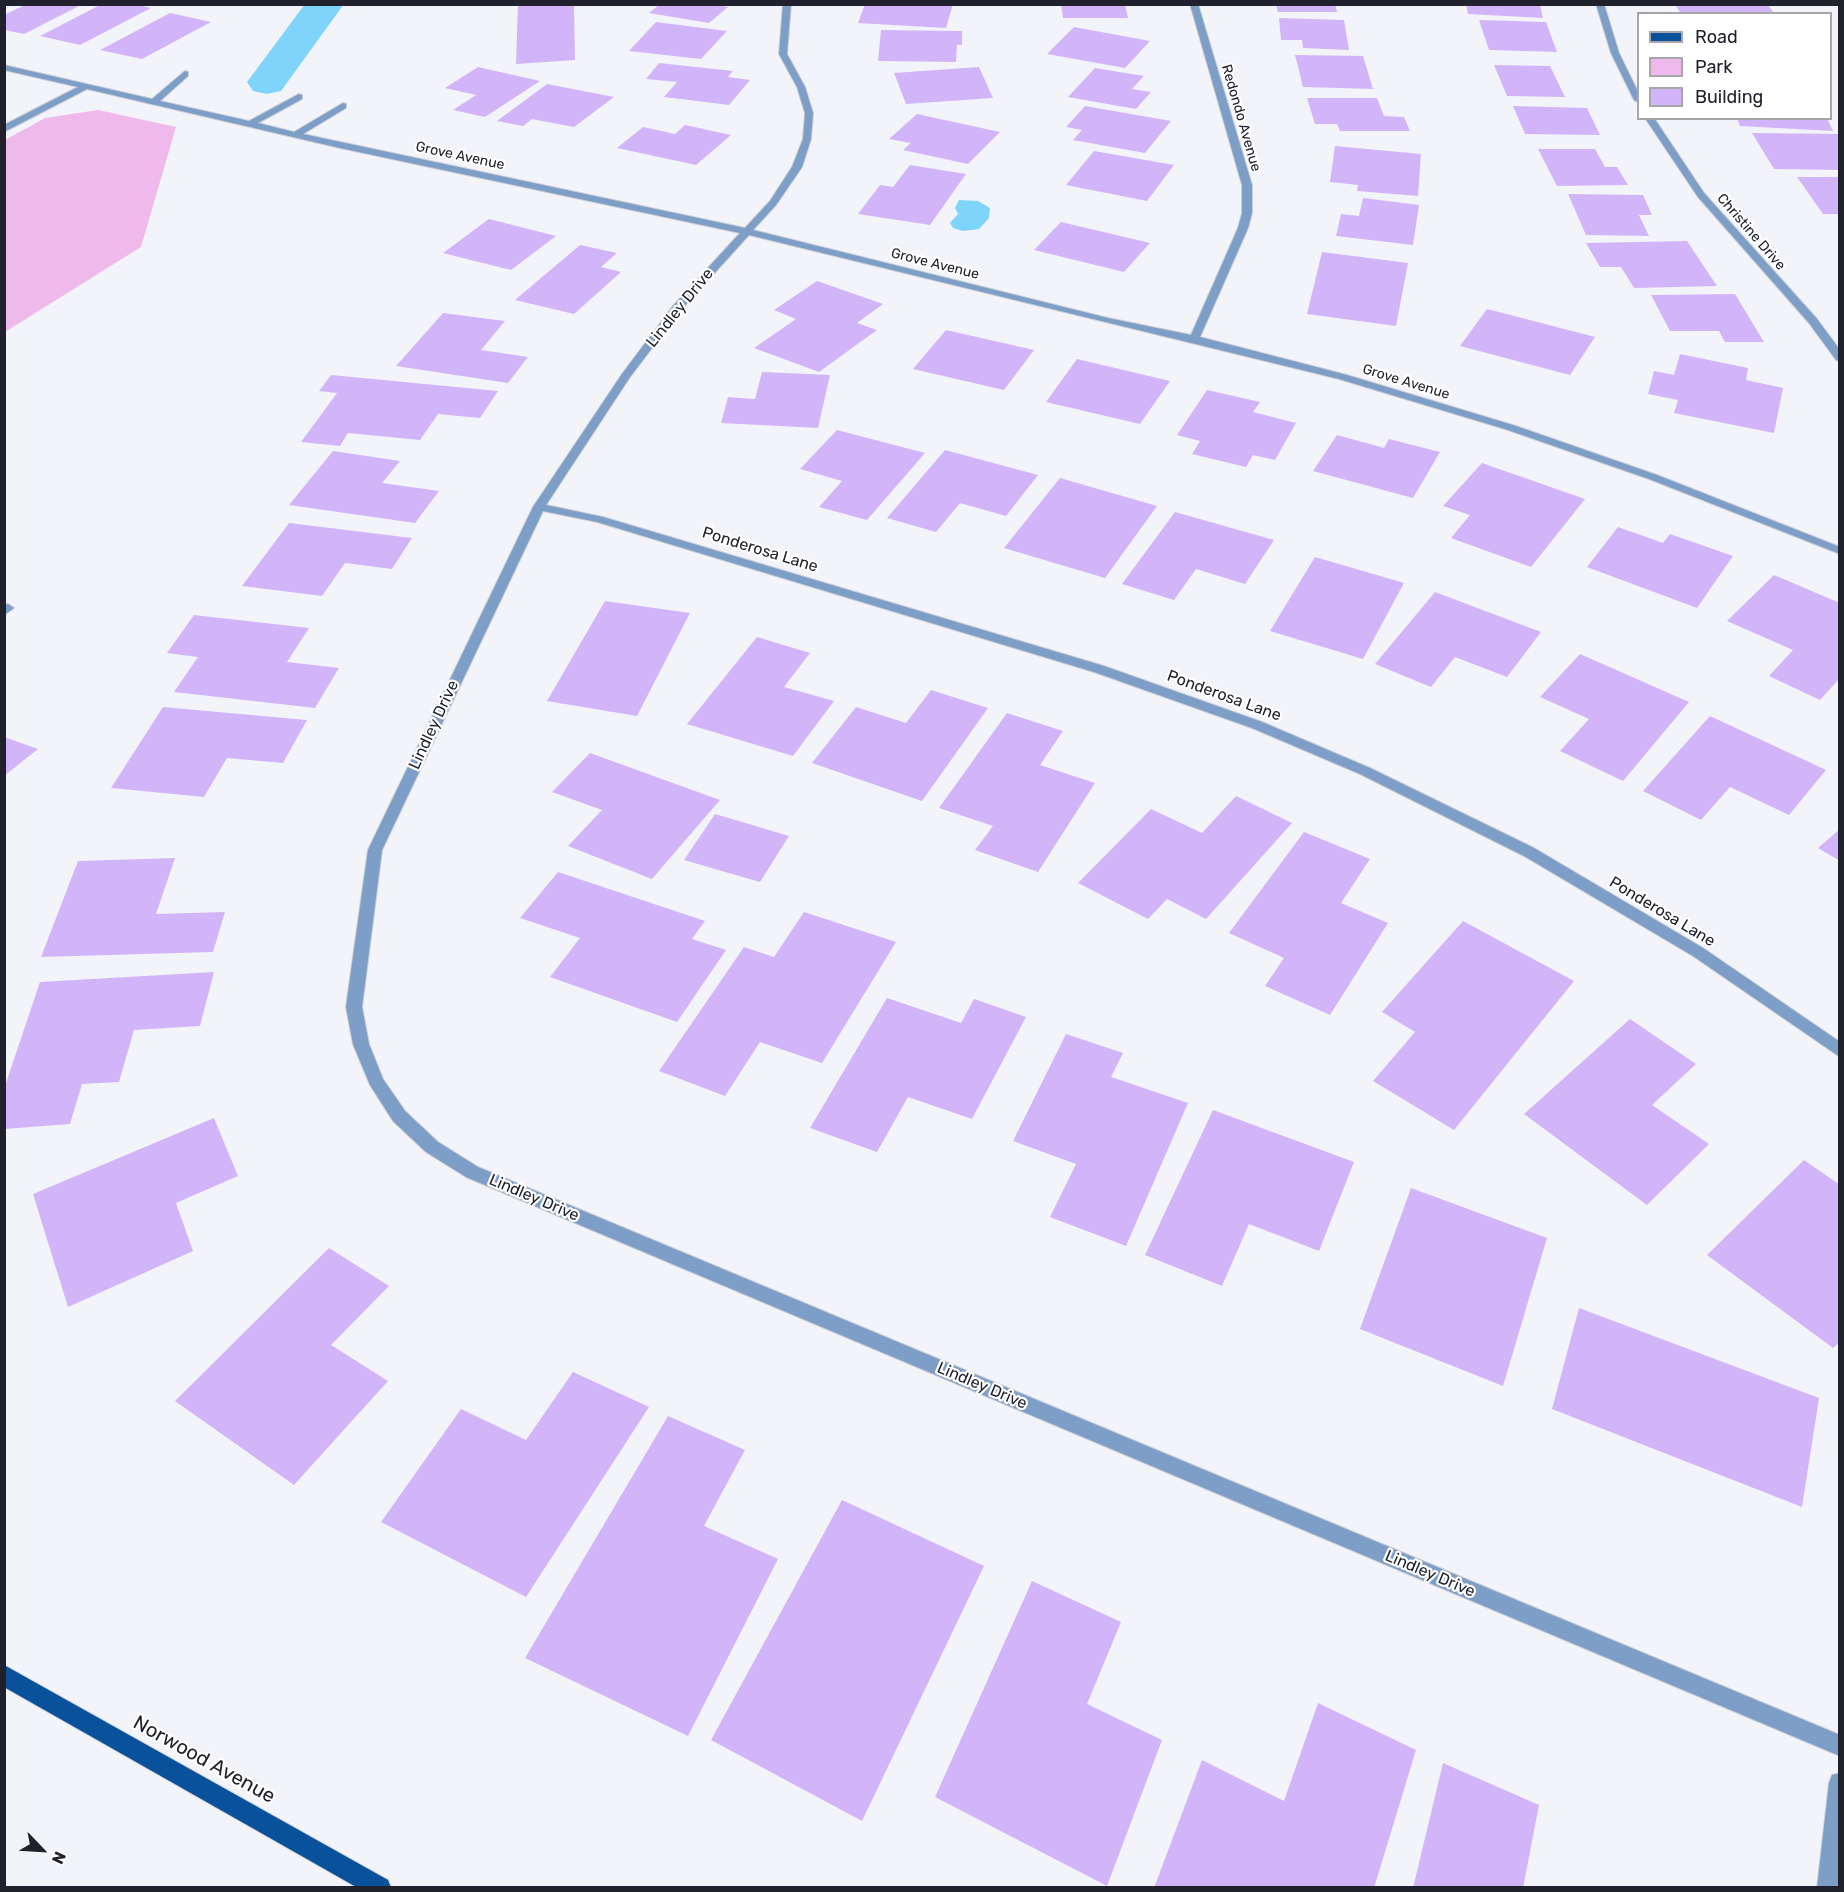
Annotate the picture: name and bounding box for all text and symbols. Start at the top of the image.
legend [1637,12,1832,120]
text: Road [1695,26,1738,48]
text: Park [1695,56,1732,78]
street label: Redondo Avenue [1218,63,1264,173]
text: Building [1695,86,1763,108]
street label: Grove Avenue [414,138,506,174]
street label: Christine Drive [1713,190,1789,274]
street label: Grove Avenue [889,245,981,283]
street label: Lindley Drive [642,265,718,351]
street label: Grove Avenue [1360,361,1452,403]
street label: Ponderosa Lane [700,523,820,577]
street label: Ponderosa Lane [1164,666,1284,726]
street label: Lindley Drive [405,677,463,773]
street label: Ponderosa Lane [1606,873,1718,951]
street label: Lindley Drive [486,1170,582,1226]
street label: Lindley Drive [934,1358,1030,1414]
street label: Lindley Drive [1382,1546,1478,1602]
street label: Norwood Avenue [129,1711,279,1809]
north arrow [12,1820,72,1880]
text: N [48,1849,70,1867]

